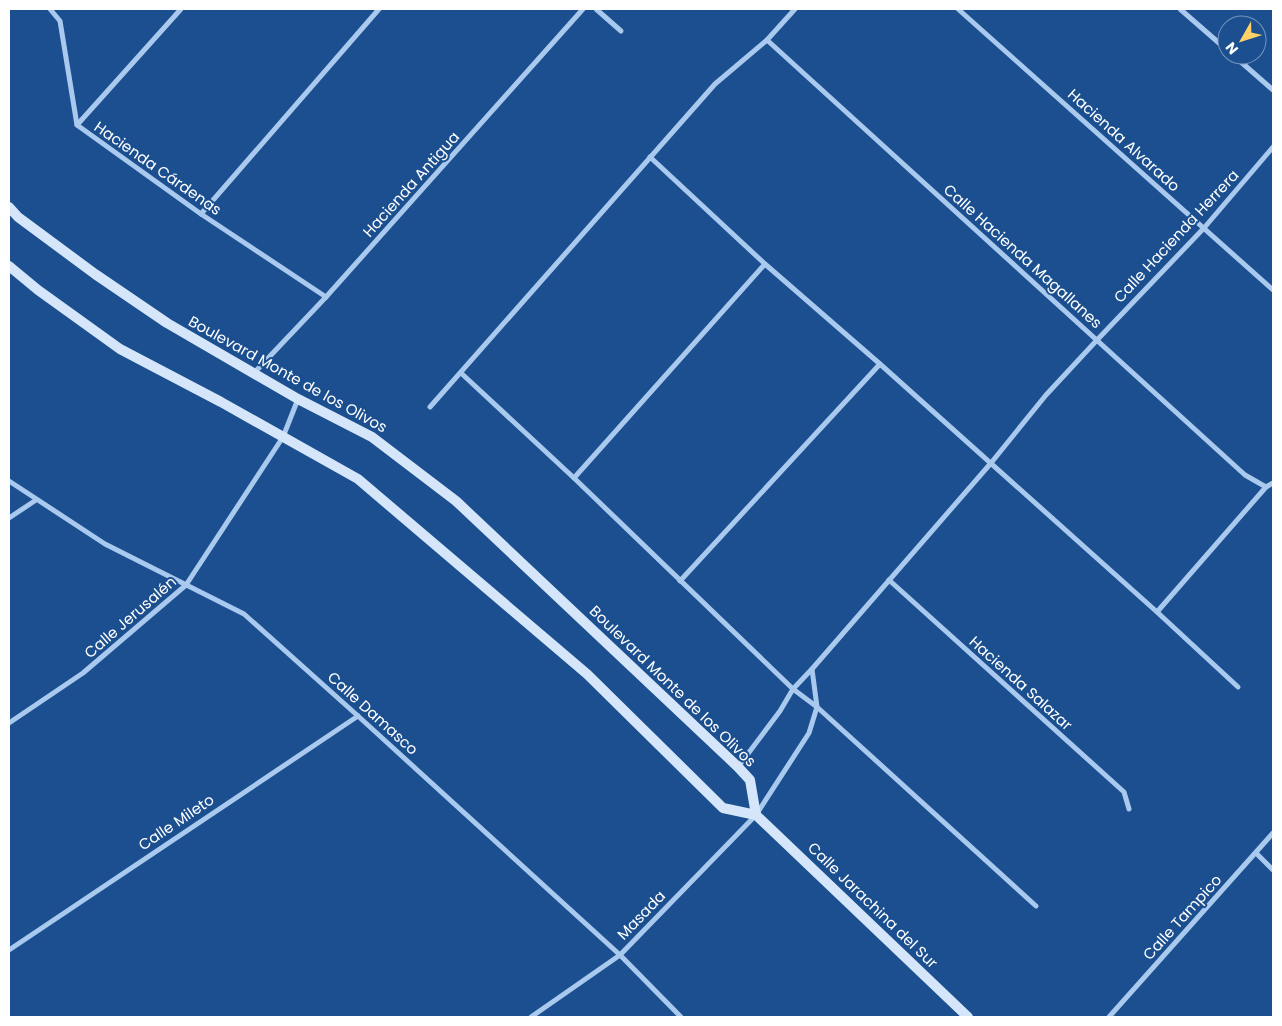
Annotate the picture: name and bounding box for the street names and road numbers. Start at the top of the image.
street label: Hacienda Alvarado [1063,84,1185,196]
street label: Hacienda Cárdenas [90,116,226,220]
street label: Hacienda Antigua [358,127,464,241]
street label: Calle Hacienda Herrera [1109,165,1243,307]
street label: Calle Hacienda Magallanes [939,179,1107,333]
street label: Boulevard Monte de los Olivos [185,310,391,438]
street label: Calle Jerusalén [80,571,180,663]
street label: Boulevard Monte de los Olivos [585,601,761,772]
street label: Hacienda Salazar [965,631,1077,735]
street label: Calle Damasco [323,667,423,759]
street label: Calle Mileto [134,789,218,855]
street label: Calle Jarachina del Sur [803,837,943,973]
street label: Calle Tampico [1138,870,1226,964]
street label: Masada [612,886,670,944]

